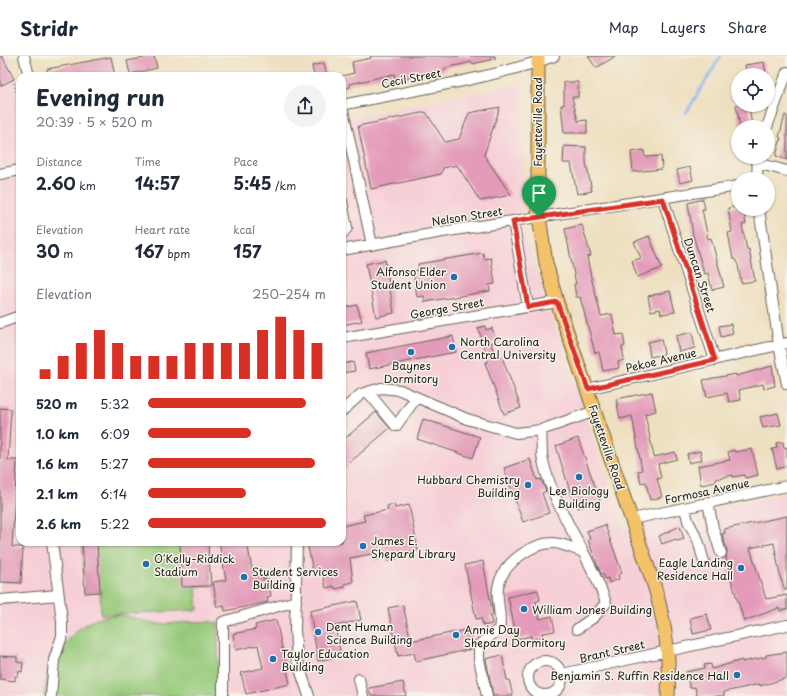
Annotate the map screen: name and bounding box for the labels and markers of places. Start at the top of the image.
pin [522,176,556,217]
place label: Alfonso Elder Student Union [371,263,446,293]
marker: Alfonso Elder Student Union [449,272,459,282]
place label: North Carolina Central University [460,333,556,363]
marker: North Carolina Central University [447,342,457,352]
marker: Baynes Dormitory [406,347,416,357]
place label: Baynes Dormitory [384,357,438,387]
place label: Hubbard Chemistry Building [417,471,520,501]
marker: Lee Biology Building [574,472,584,482]
marker: Hubbard Chemistry Building [523,480,533,490]
place label: Lee Biology Building [549,482,609,512]
place label: James E. Shepard Library [371,532,456,562]
marker: James E. Shepard Library [358,541,368,551]
place label: O'Kelly-Riddick Stadium [154,550,235,580]
place label: Eagle Landing Residence Hall [657,554,733,584]
marker: O'Kelly-Riddick Stadium [141,559,151,569]
place label: Student Services Building [252,563,338,593]
marker: Eagle Landing Residence Hall [736,563,746,573]
marker: Student Services Building [239,572,249,582]
place label: William Jones Building [532,601,652,618]
marker: William Jones Building [519,604,529,614]
place label: Dent Human Science Building [326,618,412,648]
place label: Annie Day Shepard Dormitory [464,621,565,651]
marker: Dent Human Science Building [313,627,323,637]
marker: Annie Day Shepard Dormitory [451,630,461,640]
place label: Taylor Education Building [281,645,369,675]
marker: Taylor Education Building [268,654,278,664]
place label: Benjamin S. Ruffin Residence Hall [550,667,729,684]
marker: Benjamin S. Ruffin Residence Hall [732,670,742,680]

